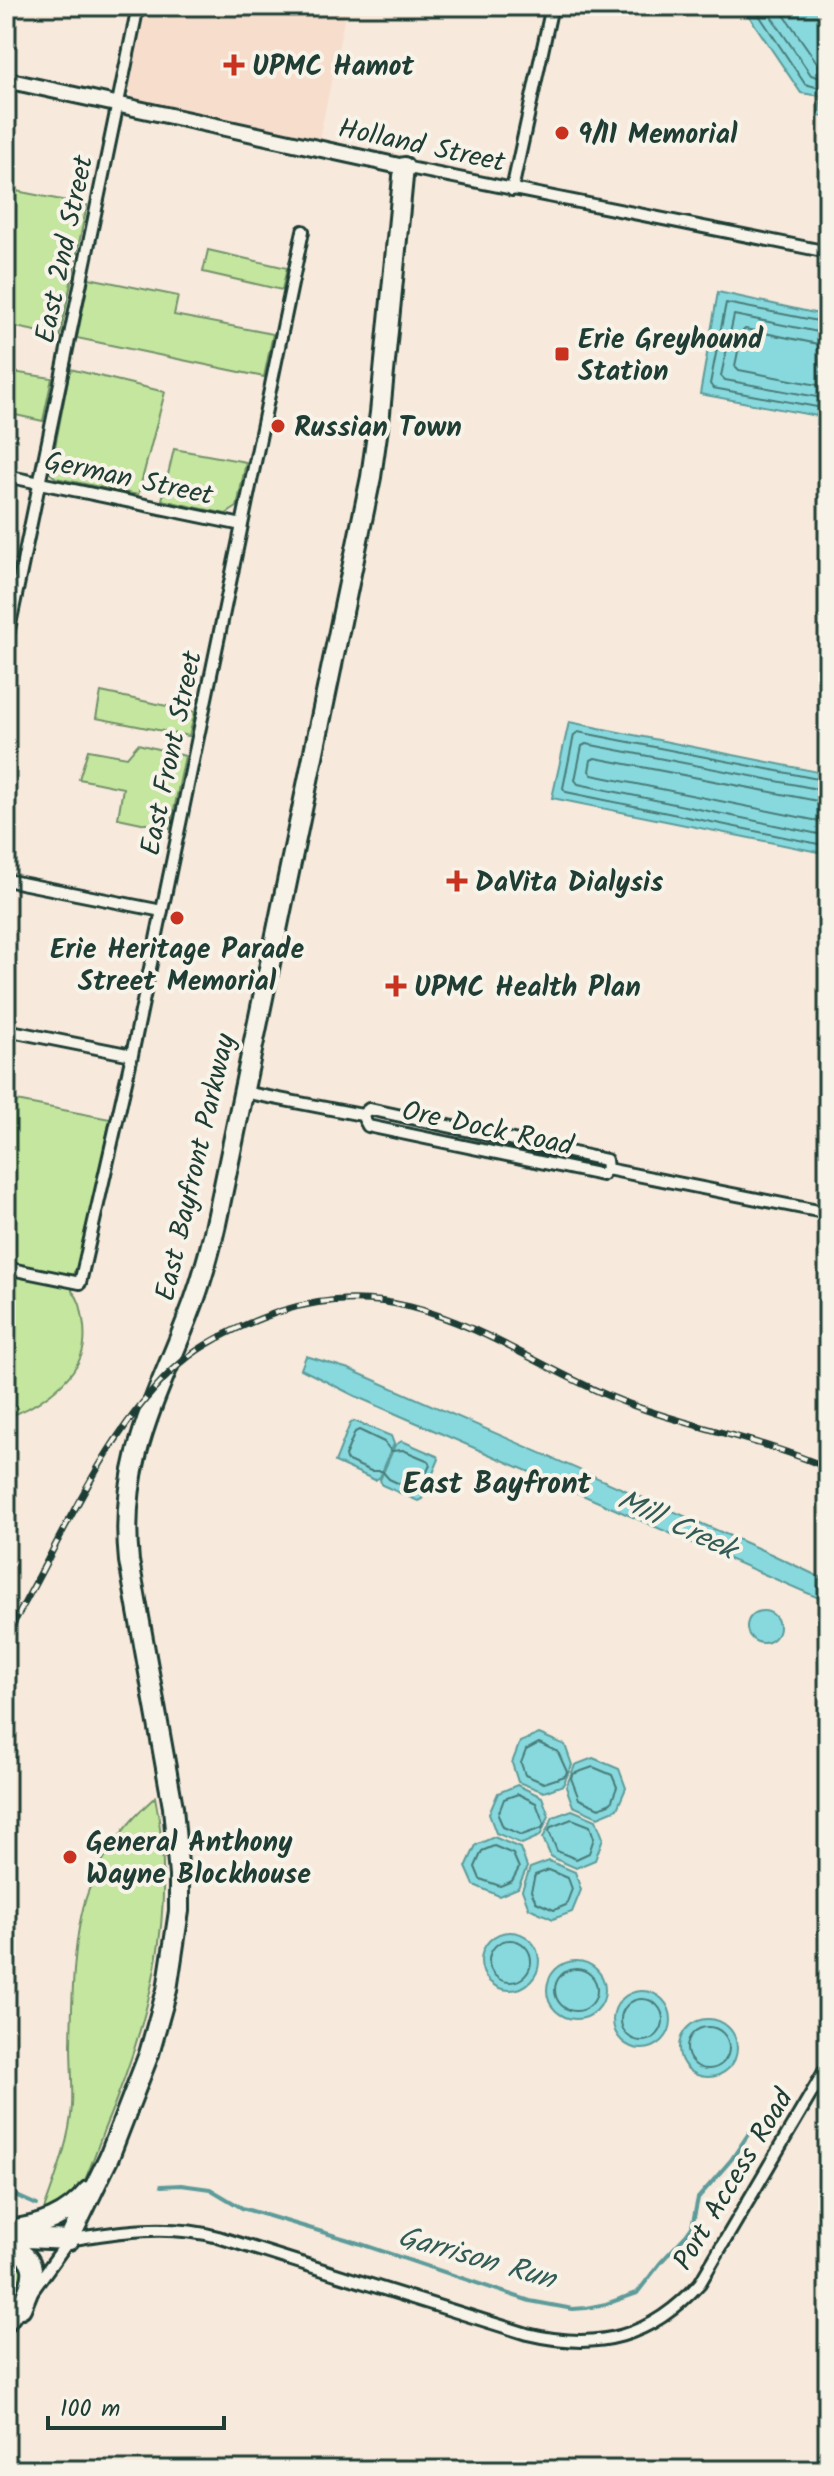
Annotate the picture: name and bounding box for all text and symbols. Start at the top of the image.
place label: UPMC Hamot [252,45,414,90]
marker: UPMC Hamot [223,54,245,76]
street label: Holland Street [334,107,510,186]
place label: 9/11 Memorial [578,113,738,158]
marker: 9/11 Memorial [553,124,571,142]
street label: East 2nd Street [24,150,108,348]
place label: Erie Greyhound Station [578,318,764,395]
marker: Erie Greyhound Station [553,345,571,363]
place label: Russian Town [294,406,462,451]
marker: Russian Town [269,417,287,435]
street label: German Street [40,440,218,520]
street label: East Front Street [129,646,216,860]
place label: DaVita Dialysis [475,861,663,906]
marker: DaVita Dialysis [446,870,468,892]
marker: Erie Heritage Parade Street Memorial [168,909,186,927]
place label: Erie Heritage Parade Street Memorial [50,928,304,1005]
place label: UPMC Health Plan [414,966,641,1011]
marker: UPMC Health Plan [385,975,407,997]
street label: East Bayfront Parkway [144,1029,249,1306]
street label: Ore Dock Road [398,1089,578,1170]
district label: East Bayfront [403,1461,592,1509]
water label: Mill Creek [609,1477,747,1576]
place label: General Anthony Wayne Blockhouse [86,1821,311,1898]
marker: General Anthony Wayne Blockhouse [61,1848,79,1866]
street label: Port Access Road [662,2080,807,2280]
water label: Garrison Run [392,2214,563,2305]
scale bar [48,2380,224,2430]
text: 100 m [60,2390,120,2429]

